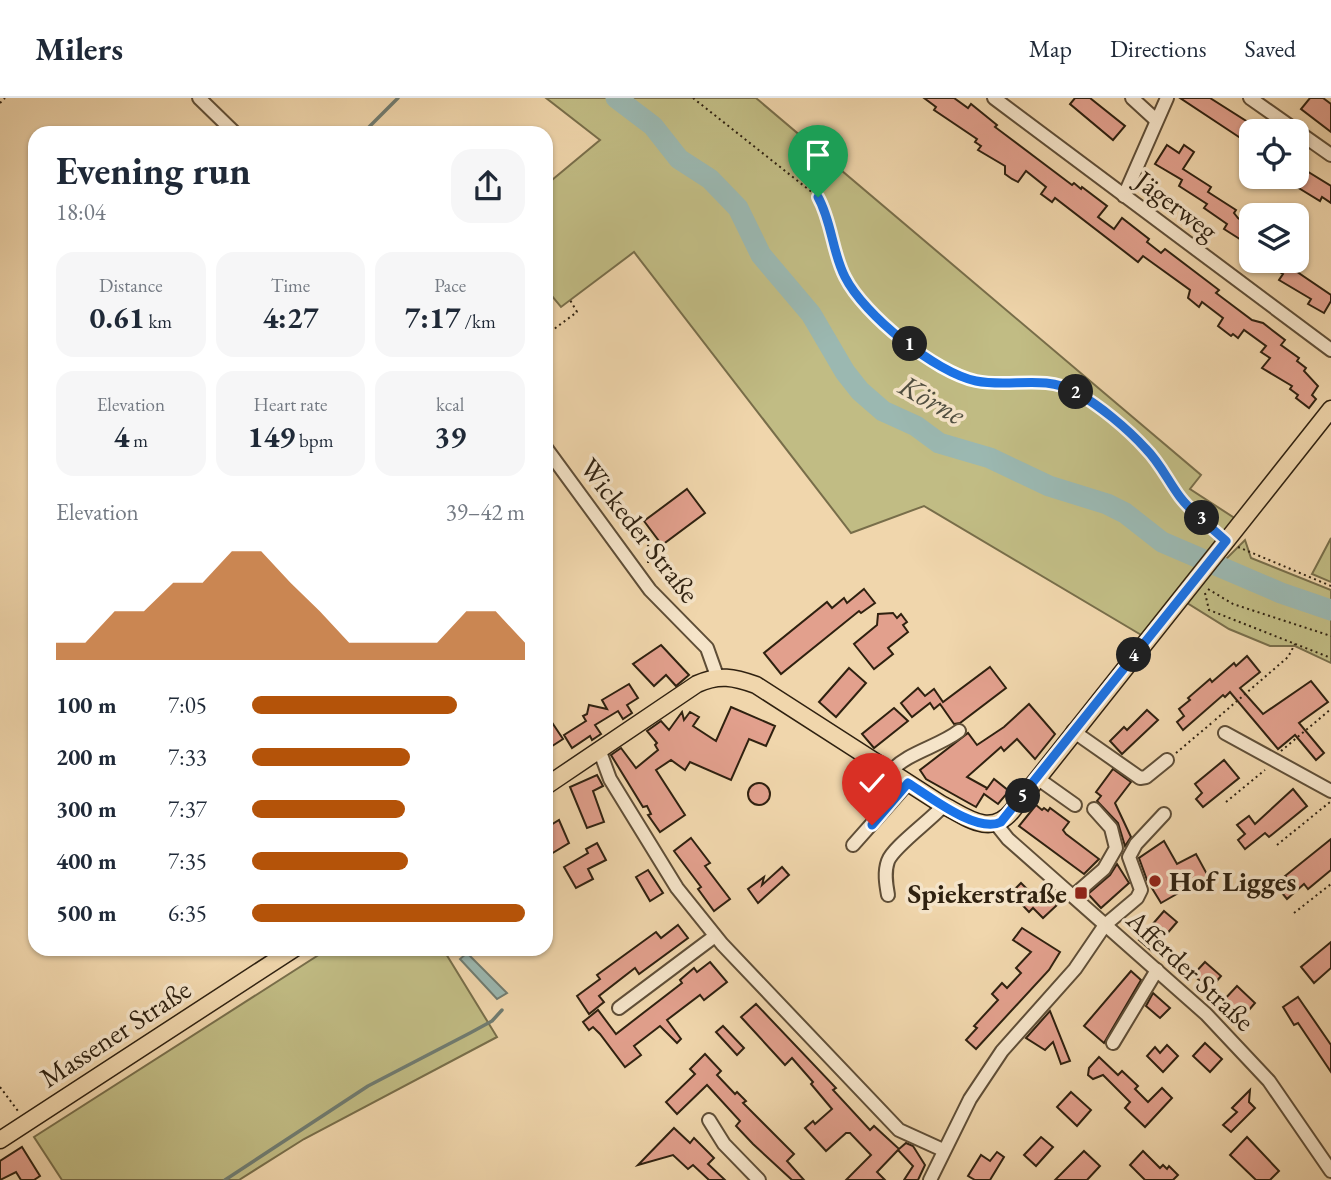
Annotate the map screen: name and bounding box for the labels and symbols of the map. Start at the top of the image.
pin [788,125,848,197]
street label: Jägerweg [1127,161,1226,248]
pin: 1 [892,327,928,362]
water label: Körne [891,365,973,434]
pin: 2 [1058,374,1094,410]
street label: Wickeder Straße [572,450,708,610]
pin: 3 [1184,500,1220,536]
pin: 4 [1116,638,1152,672]
pin [842,753,902,825]
pin: 5 [1006,778,1040,814]
place label: Hof Ligges [1169,863,1296,899]
marker: Hof Ligges [1147,873,1163,889]
place label: Spiekerstraße [907,875,1067,911]
marker: Spiekerstraße [1073,885,1089,901]
street label: Afferder Straße [1119,901,1263,1039]
street label: Massener Straße [33,971,197,1095]

